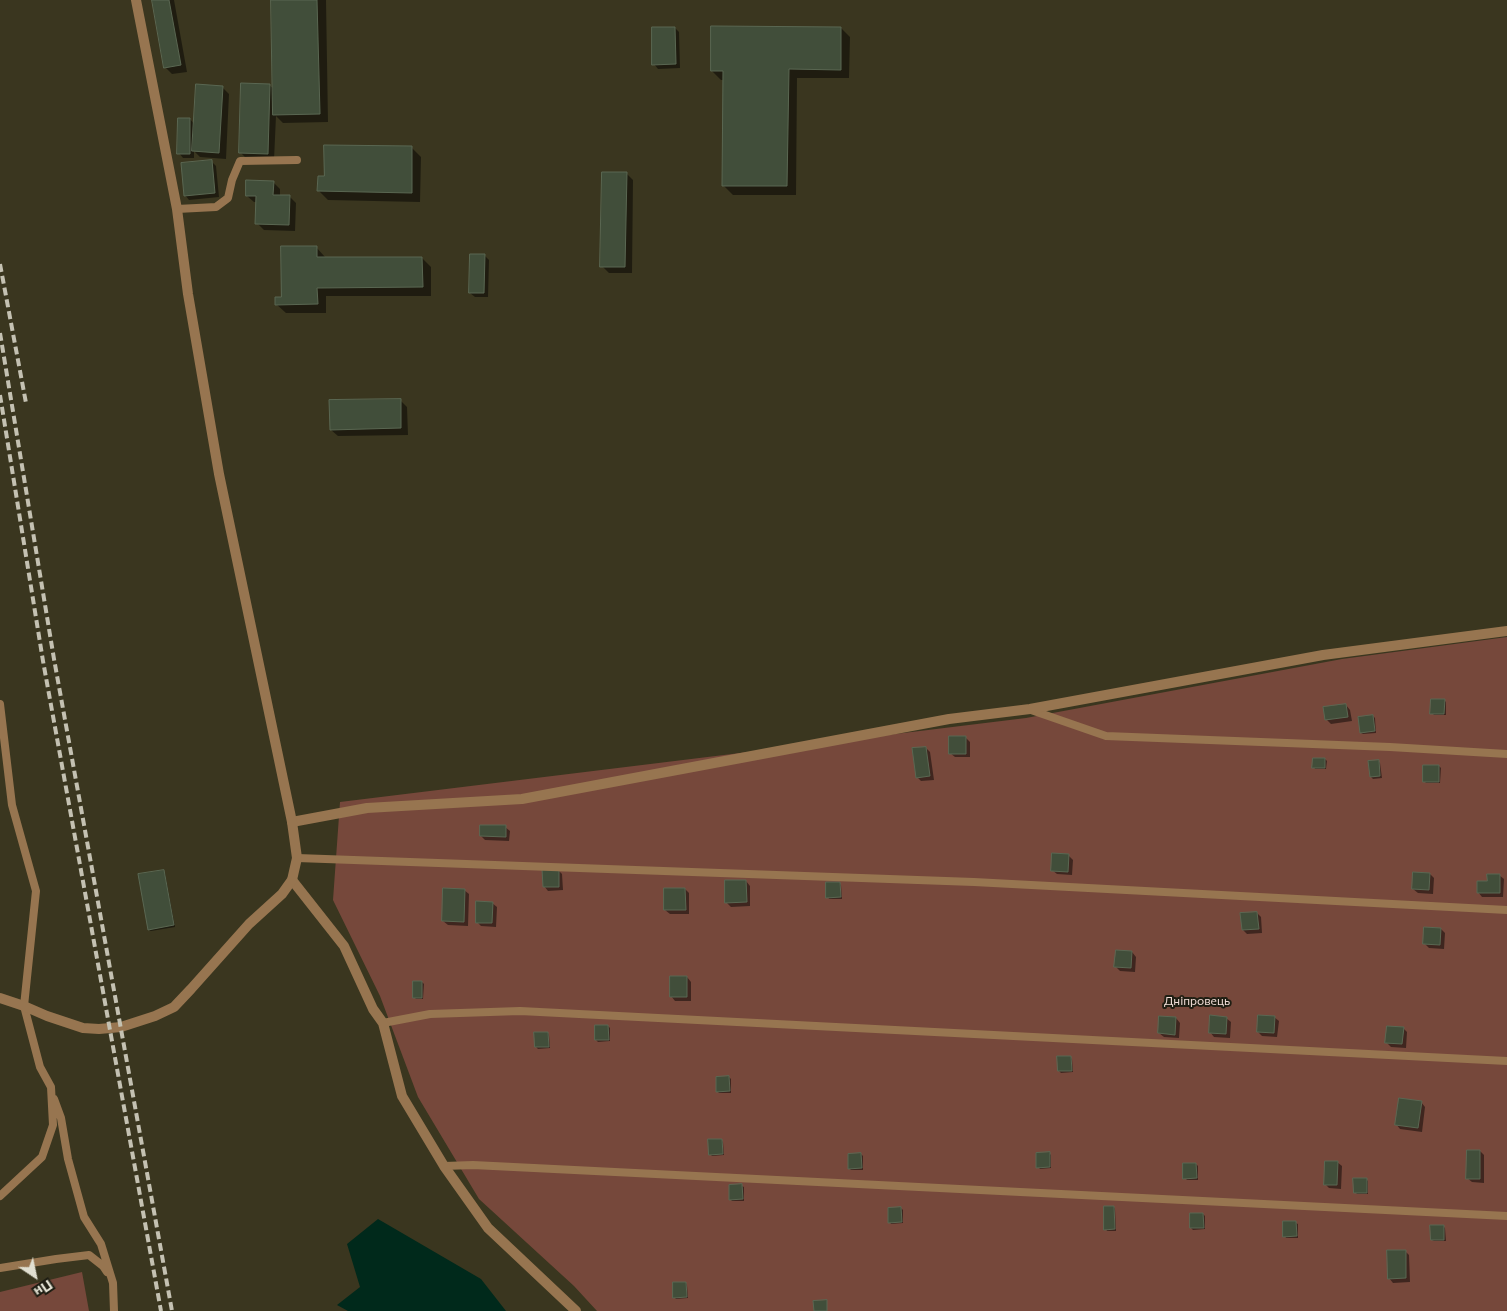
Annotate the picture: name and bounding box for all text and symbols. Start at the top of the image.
park label: Дніпровець [1164,994,1230,1008]
north arrow [10,1251,60,1301]
text: Пн [31,1277,56,1301]

